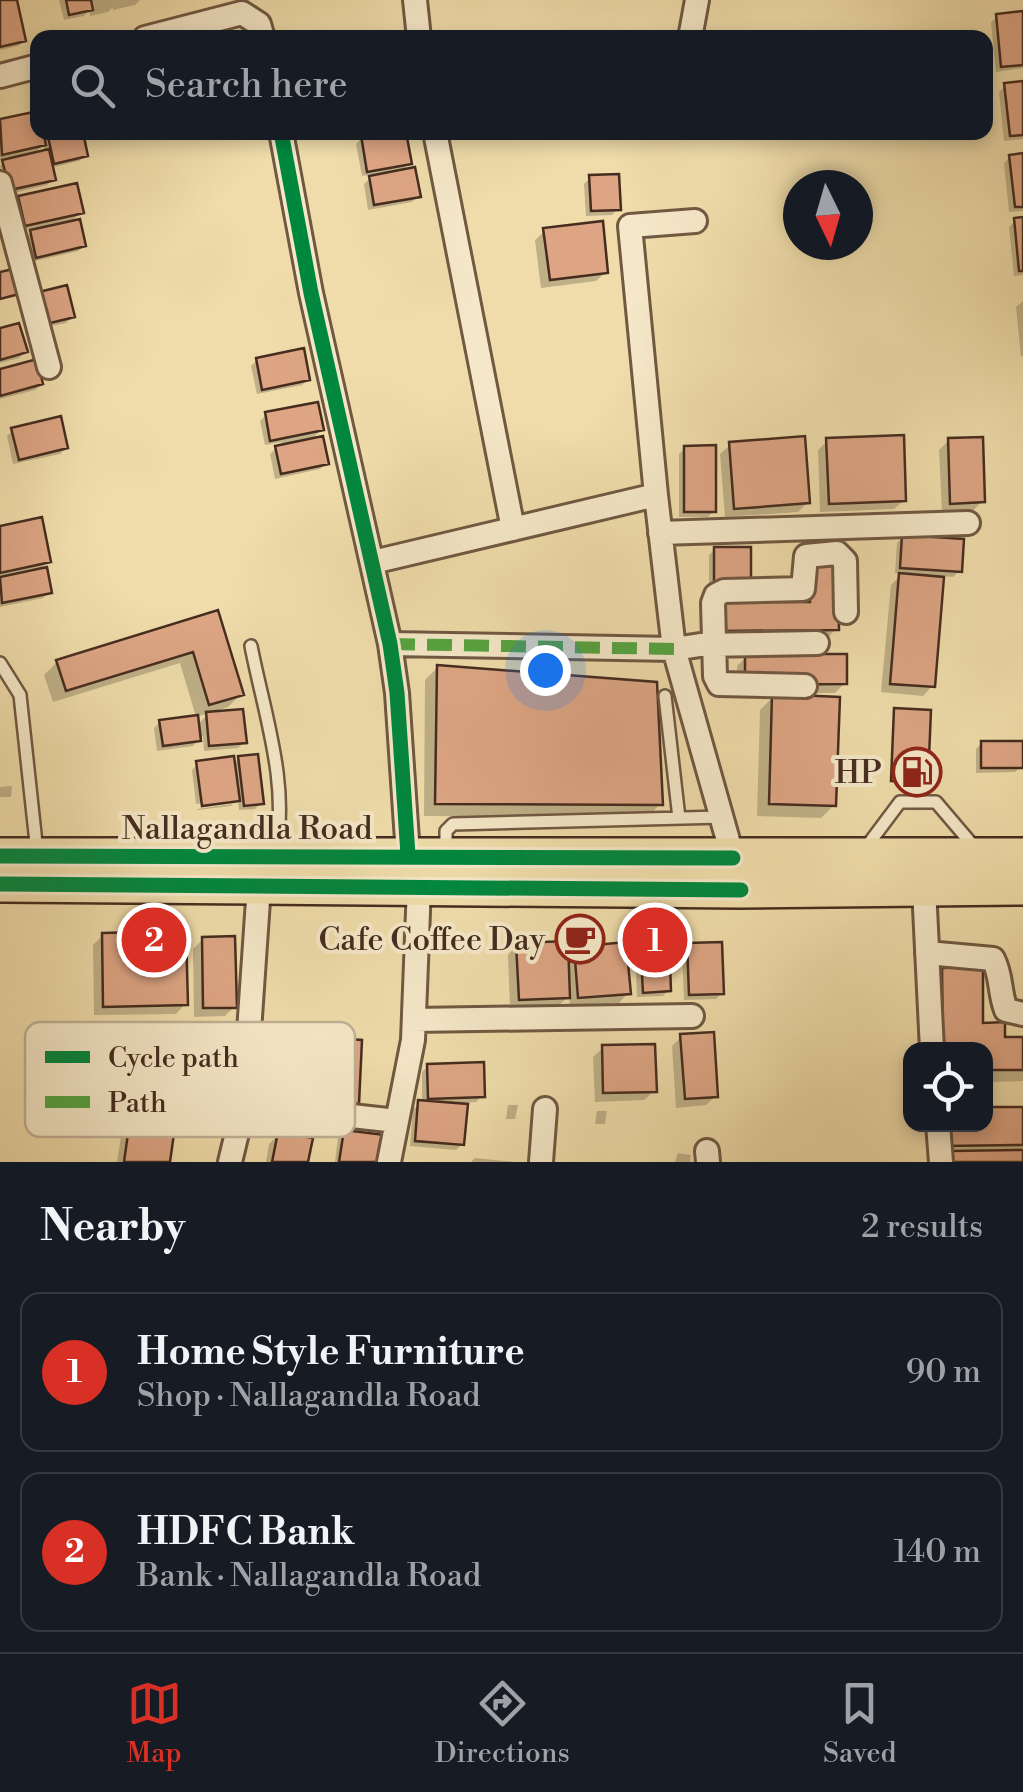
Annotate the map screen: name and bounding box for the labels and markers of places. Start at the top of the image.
fuel station icon: HP [891,746,943,798]
place label: HP [834,753,882,793]
pin: 2 [122,902,186,978]
pin: 1 [622,902,688,978]
cafe icon: Cafe Coffee Day [554,913,606,965]
place label: Cafe Coffee Day [318,920,545,960]

